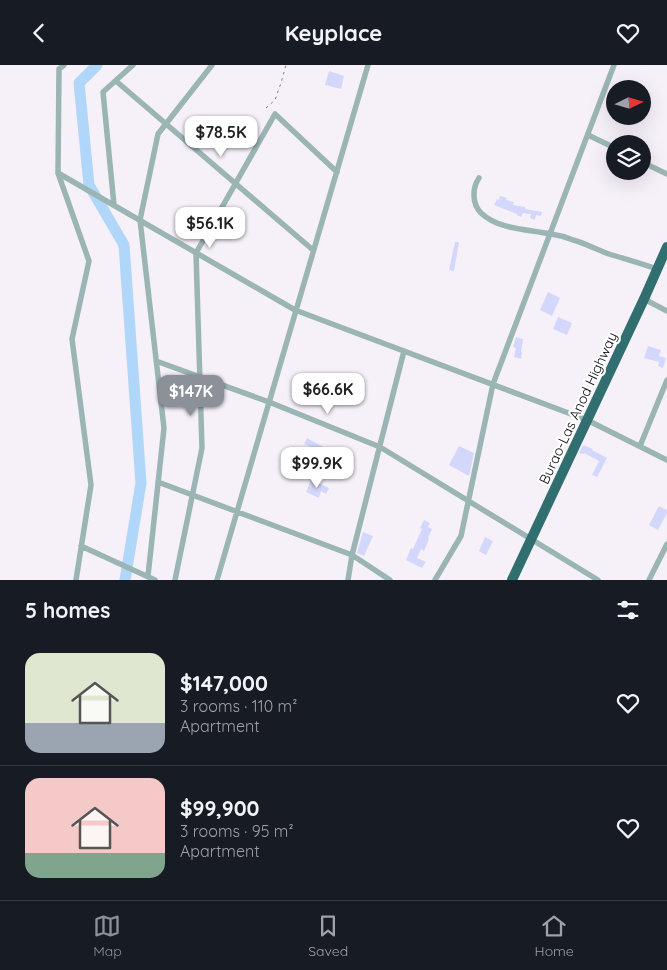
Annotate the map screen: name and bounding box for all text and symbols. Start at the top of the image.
icon: back [25,19,53,47]
text: Keyplace [285,19,382,47]
icon: heart [614,19,642,47]
north arrow [606,80,651,125]
map controls [606,80,651,180]
pin: $78.5K [180,116,262,158]
text: $78.5K [196,122,246,142]
button: layers [606,135,651,180]
pin: $56.1K [169,207,251,249]
text: $56.1K [186,213,234,233]
street label: Burao-Las Anod Highway [535,329,621,487]
pin: $66.6K [287,373,369,415]
pin: $147K [156,375,226,417]
text: $66.6K [303,379,353,399]
text: $147K [169,381,213,401]
pin: $99.9K [276,447,358,489]
text: $99.9K [292,453,342,473]
icon: filters [614,596,642,624]
text: 5 homes [25,597,110,623]
text: $147,000 [180,670,268,696]
icon: home [65,673,125,733]
icon: heart [614,689,642,717]
text: 3 rooms · 110 m² [180,696,297,716]
text: Apartment [180,716,260,736]
text: $99,900 [180,795,259,821]
icon: home [65,798,125,858]
icon: heart [614,814,642,842]
text: 3 rooms · 95 m² [180,821,294,841]
text: Apartment [180,841,260,861]
tab: Map [93,912,122,960]
tab: Saved [308,912,348,960]
tab: Home [535,912,574,960]

